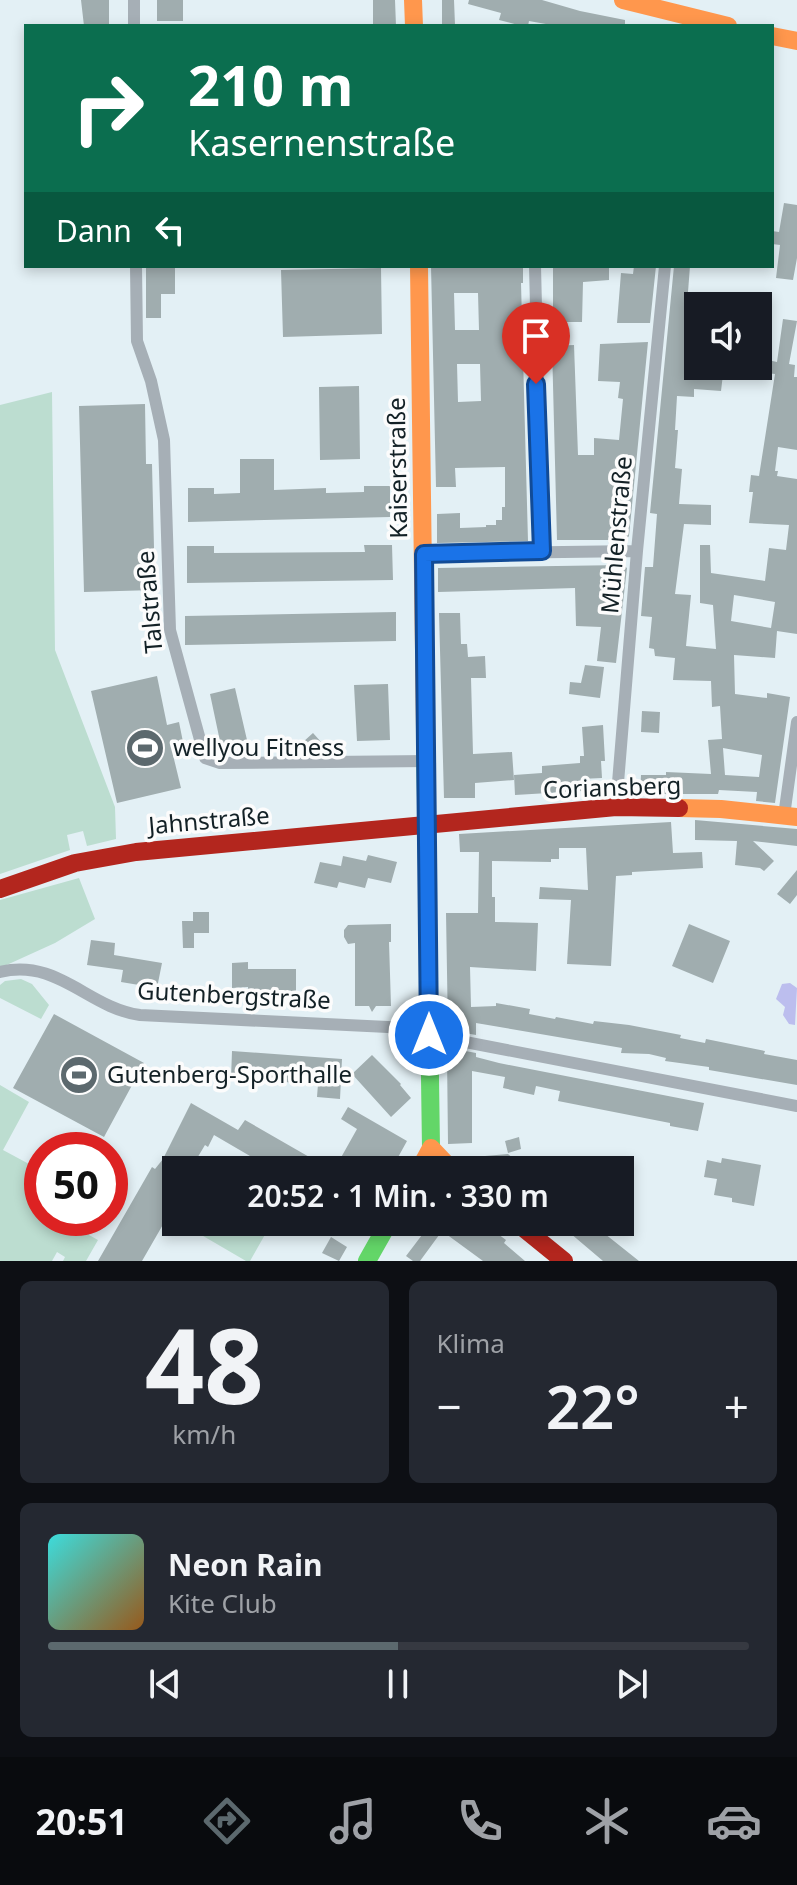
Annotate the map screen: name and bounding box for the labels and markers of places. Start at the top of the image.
pin [502,302,570,384]
sports icon: wellyou Fitness [124,727,166,769]
place label: wellyou Fitness [173,730,344,763]
sports icon: Gutenberg-Sporthalle [58,1054,100,1096]
place label: Gutenberg-Sporthalle [107,1057,352,1090]

